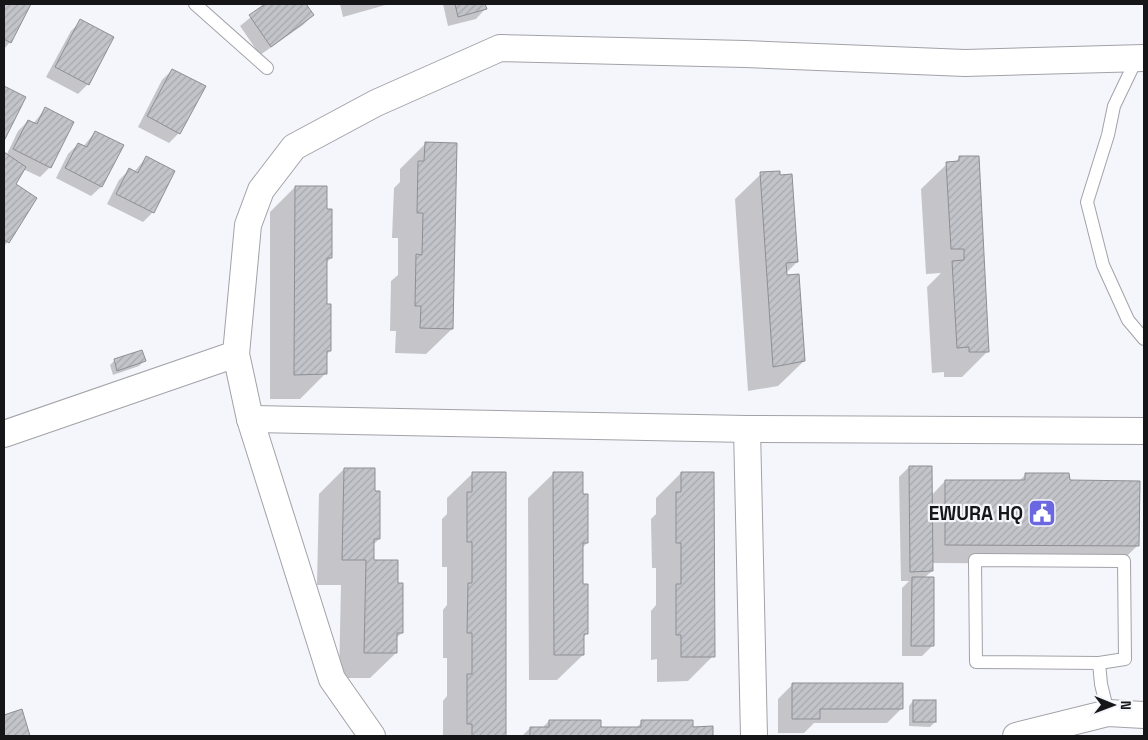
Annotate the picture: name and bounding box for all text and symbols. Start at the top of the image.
public building icon: EWURA HQ [1027,498,1057,528]
place label: EWURA HQ [929,501,1023,526]
north arrow [1088,680,1138,730]
text: N [1117,700,1135,710]

